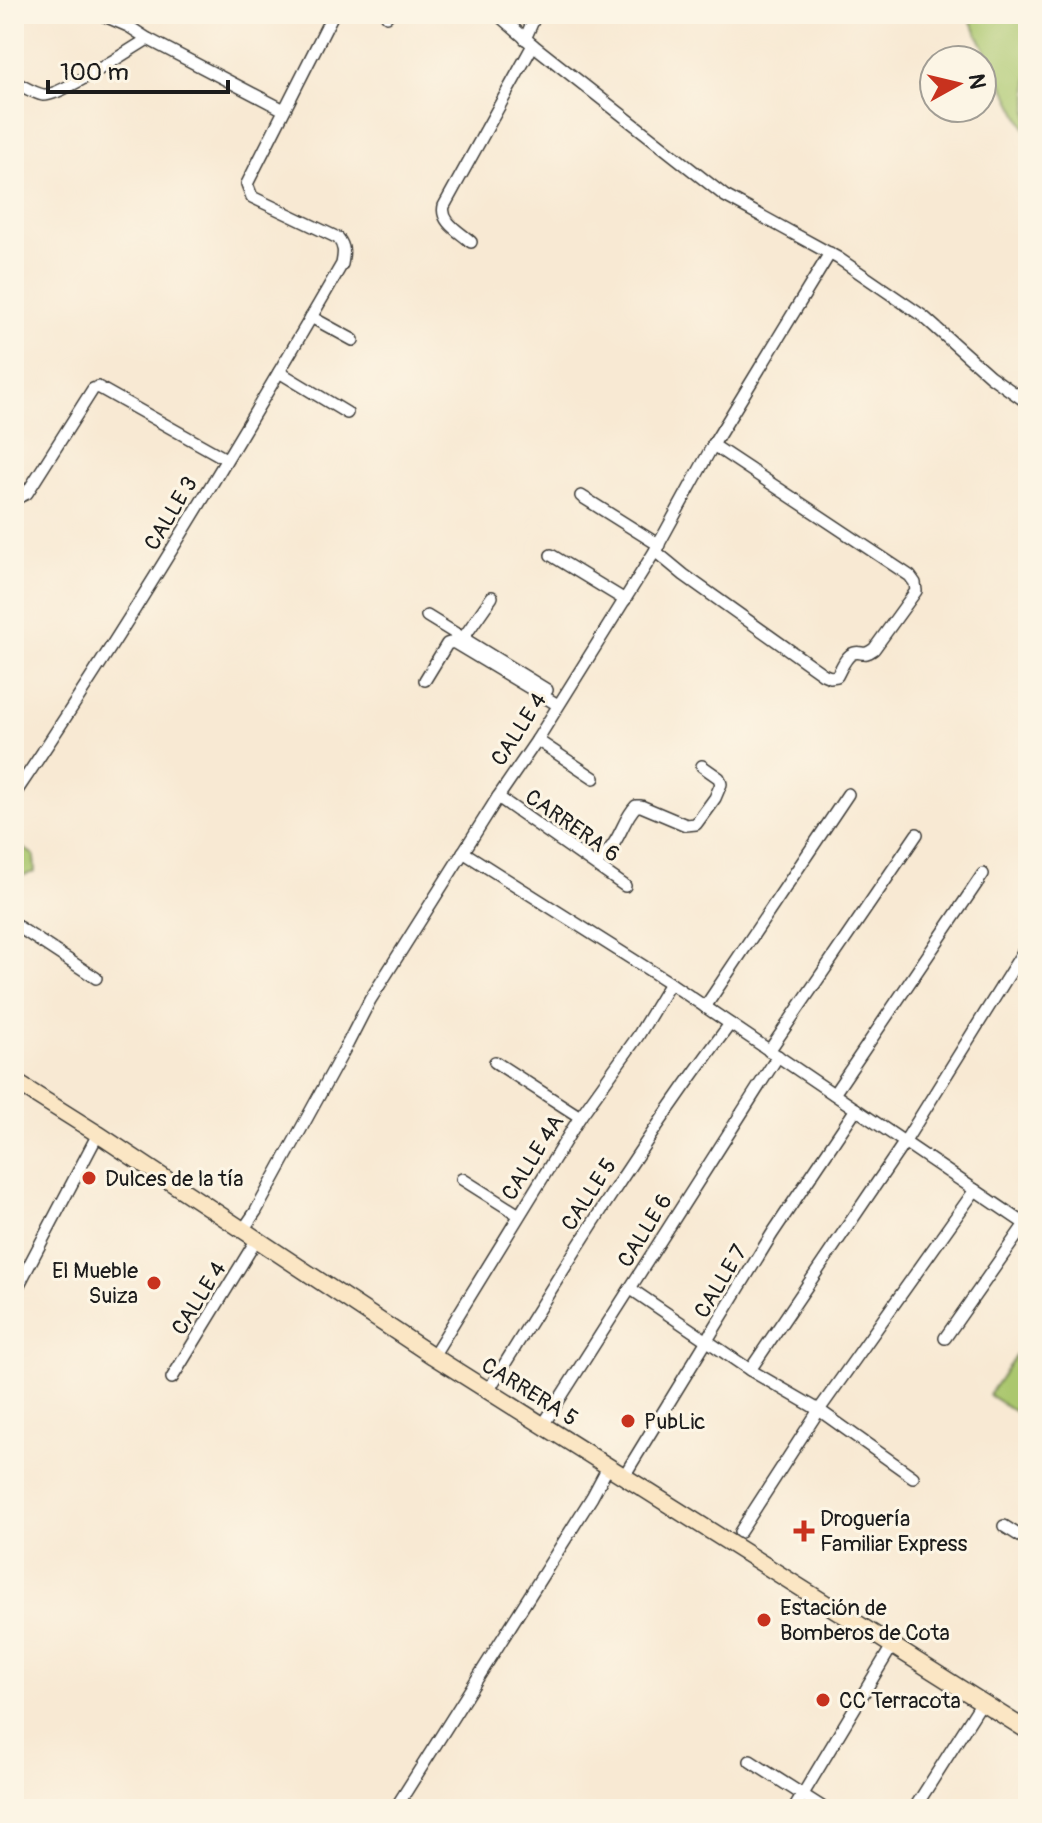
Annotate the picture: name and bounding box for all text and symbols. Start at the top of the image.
scale bar [48,44,228,94]
north arrow [918,44,998,124]
text: 100 m [60,58,129,87]
text: N [962,72,992,91]
street label: CALLE 3 [138,472,204,556]
street label: CALLE 4 [485,687,553,771]
street label: CARRERA 6 [520,783,625,869]
street label: CALLE 4A [496,1109,570,1206]
street label: CALLE 5 [555,1153,623,1236]
place label: Dulces de la tía [105,1165,243,1193]
marker: Dulces de la tía [80,1169,98,1187]
street label: CALLE 6 [611,1188,678,1273]
street label: CALLE 7 [688,1239,754,1323]
street label: CALLE 4 [165,1256,232,1341]
place label: El Mueble Suiza [52,1257,138,1310]
marker: El Mueble Suiza [145,1274,163,1292]
street label: CARRERA 5 [476,1351,583,1432]
place label: PubLic [644,1408,706,1436]
marker: PubLic [619,1412,637,1430]
place label: Droguería Familiar Express [820,1505,967,1558]
marker: Droguería Familiar Express [795,1522,813,1540]
place label: Estación de Bomberos de Cota [780,1594,950,1647]
marker: Estación de Bomberos de Cota [755,1611,773,1629]
place label: CC Terracota [839,1687,961,1715]
marker: CC Terracota [814,1691,832,1709]

